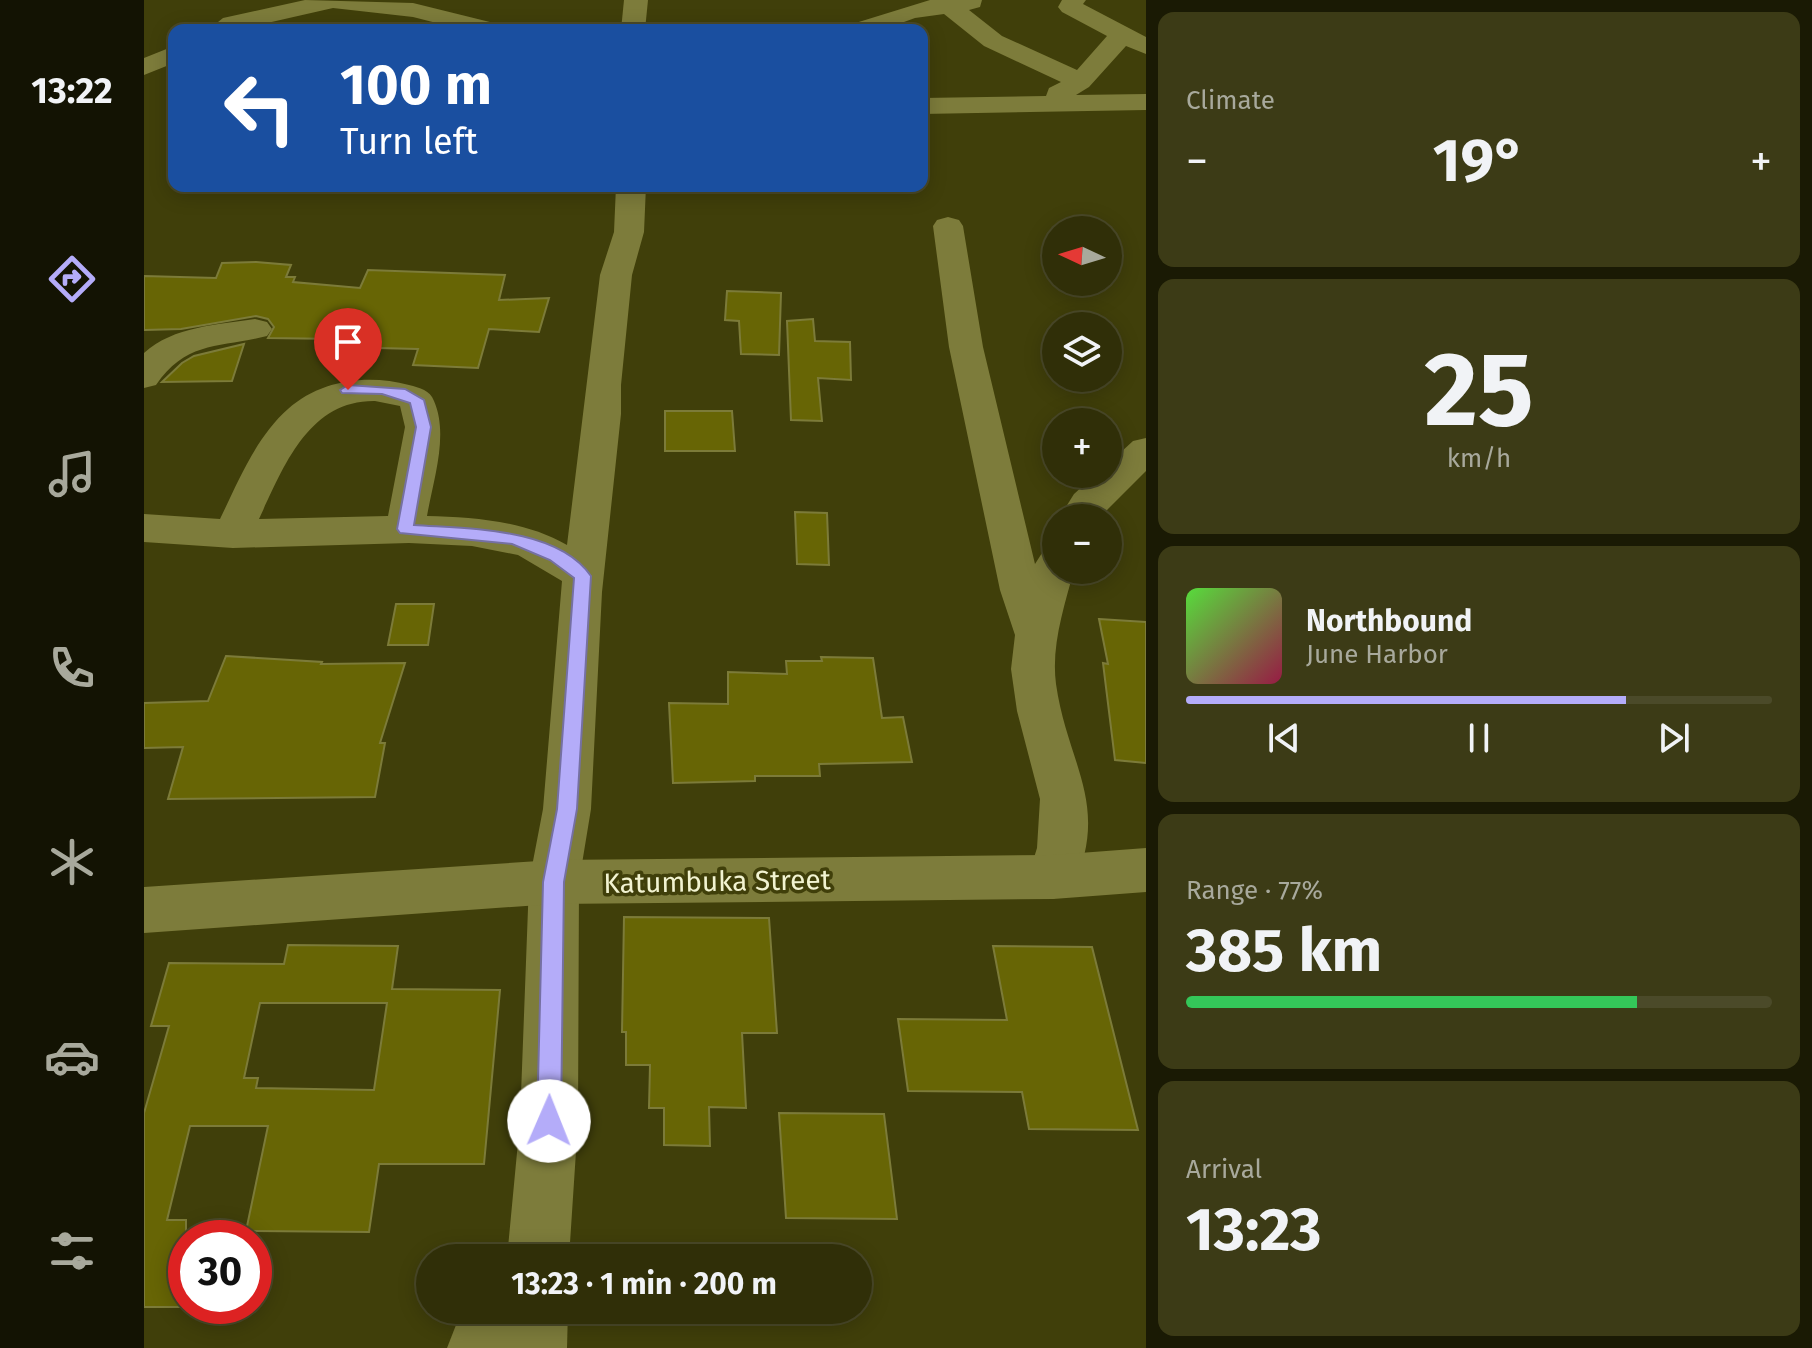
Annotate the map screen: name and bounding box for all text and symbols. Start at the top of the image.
text: 100 m [340,52,492,119]
icon: left [208,56,312,160]
text: 13:22 [31,69,113,113]
text: Climate [1186,85,1275,116]
text: Turn left [340,120,478,164]
text: 19° [1433,125,1525,197]
text: − [1186,135,1208,188]
text: + [1750,135,1772,188]
north arrow [1042,216,1122,296]
map controls [1042,216,1122,584]
icon: directions [44,251,100,307]
pin [314,308,382,390]
button: layers [1042,312,1122,392]
icon: arrive [326,320,370,364]
text: 25 [1424,328,1534,453]
button: + [1042,408,1122,488]
text: km/h [1447,443,1511,474]
icon: music [44,446,100,502]
button: − [1042,504,1122,584]
text: Northbound [1306,603,1472,639]
text: June Harbor [1306,639,1448,670]
icon: phone [44,640,100,696]
icon: previous [1262,716,1306,760]
icon: pause [1457,716,1501,760]
icon: next [1652,716,1696,760]
icon: climate [44,834,100,890]
street label: Katumbuka Street [603,863,832,900]
text: Range · 77% [1186,875,1323,906]
text: 385 km [1186,915,1382,987]
icon: car [44,1029,100,1085]
position arrow [507,1079,591,1163]
text: Arrival [1186,1154,1262,1185]
text: 13:23 [1186,1194,1321,1266]
speed limit sign: 30 [168,1220,272,1324]
icon: filters [44,1223,100,1279]
text: 13:23 · 1 min · 200 m [511,1266,777,1302]

